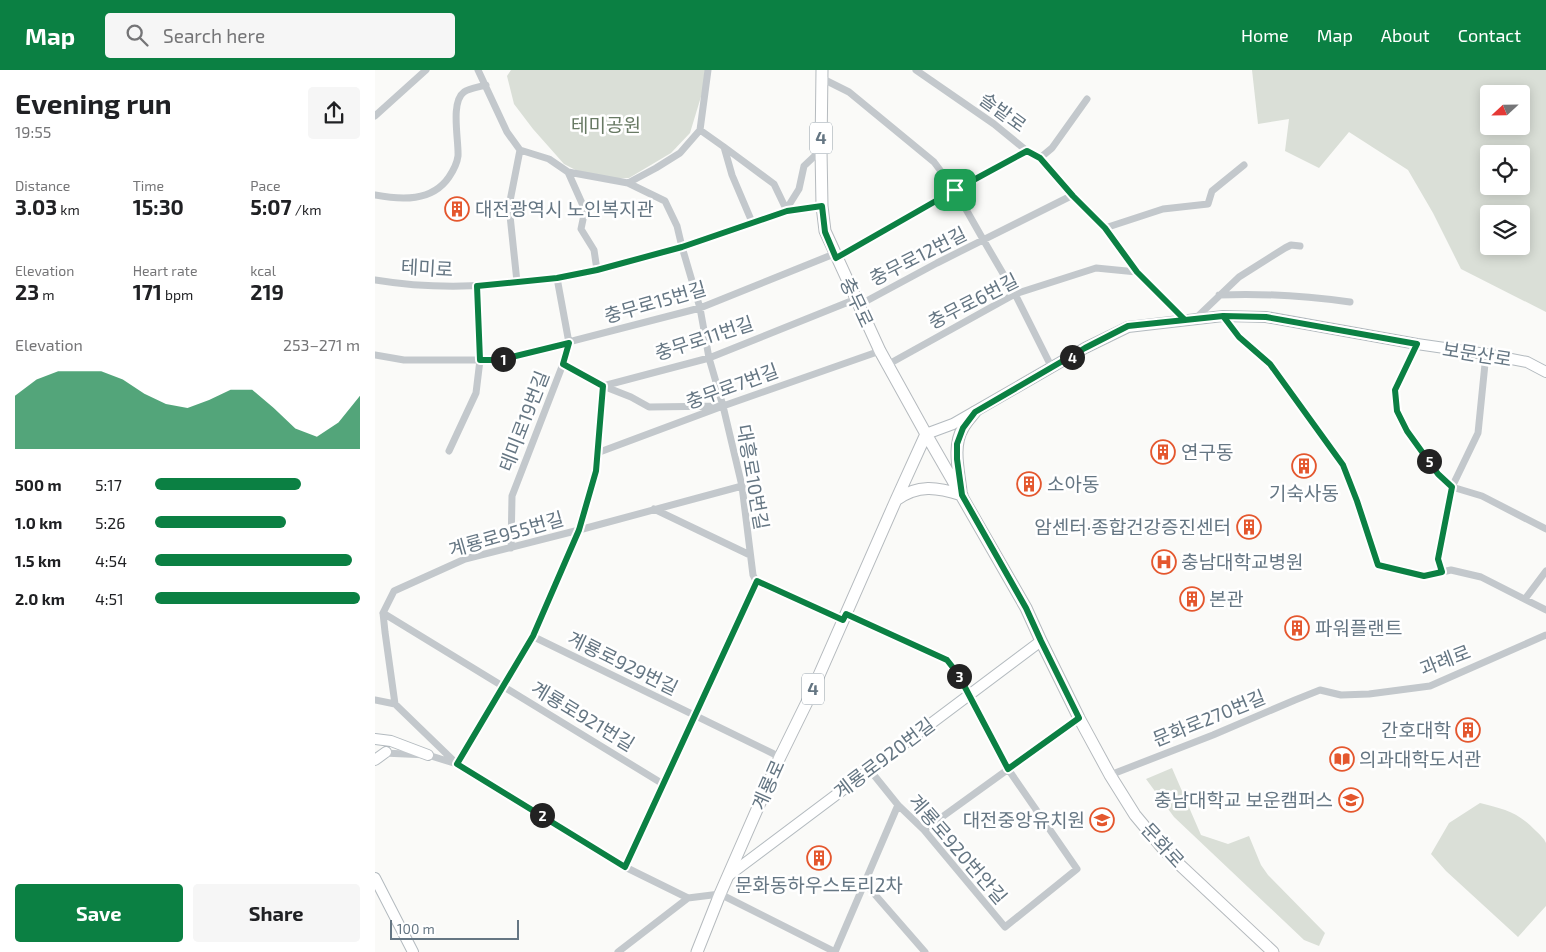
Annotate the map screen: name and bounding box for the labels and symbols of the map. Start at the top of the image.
north arrow [1480,85,1530,135]
street label: 솔밭로 [975,87,1031,136]
park label: 테미공원 [571,113,641,136]
road number: 4 [810,122,832,154]
pin [934,169,976,211]
building icon: 대전광역시 노인복지관 [444,196,470,222]
place label: 대전광역시 노인복지관 [475,197,654,220]
street label: 충무로12번길 [865,221,970,290]
street label: 테미로 [400,255,454,280]
street label: 충무로6번길 [924,268,1022,333]
street label: 충무로 [836,273,879,330]
street label: 충무로15번길 [601,276,709,327]
street label: 충무로11번길 [652,311,756,364]
street label: 보문산로 [1441,337,1513,370]
pin: 4 [1059,344,1085,370]
pin: 1 [491,346,515,372]
street label: 충무로7번길 [682,358,781,413]
street label: 테미로19번길 [494,367,553,474]
street label: 대흥로10번길 [733,423,774,531]
building icon: 연구동 [1150,439,1176,465]
place label: 연구동 [1181,440,1233,463]
pin: 5 [1417,448,1441,474]
building icon: 기숙사동 [1291,453,1317,479]
building icon: 소아동 [1016,471,1042,497]
place label: 소아동 [1047,472,1099,495]
place label: 기숙사동 [1269,481,1339,504]
street label: 계룡로955번길 [446,506,566,561]
building icon: 암센터·종합건강증진센터 [1236,514,1262,540]
place label: 암센터·종합건강증진센터 [1034,515,1231,538]
hospital icon: 충남대학교병원 [1151,549,1177,575]
place label: 충남대학교병원 [1181,550,1303,573]
building icon: 본관 [1179,586,1205,612]
place label: 본관 [1209,587,1244,610]
building icon: 파워플랜트 [1284,615,1310,641]
place label: 파워플랜트 [1315,616,1402,639]
street label: 계룡로929번길 [564,626,682,699]
street label: 과례로 [1416,639,1473,680]
pin: 3 [947,664,971,688]
road number: 4 [802,674,824,704]
street label: 계룡로921번길 [527,676,639,755]
street label: 문화로270번길 [1149,685,1268,751]
street label: 계룡로920번길 [829,712,939,803]
building icon: 간호대학 [1455,717,1481,743]
place label: 간호대학 [1381,718,1452,741]
library icon: 의과대학도서관 [1329,746,1355,772]
place label: 의과대학도서관 [1359,747,1481,770]
street label: 계룡로 [746,756,789,813]
school or university icon: 충남대학교 보운캠퍼스 [1338,787,1364,813]
place label: 충남대학교 보운캠퍼스 [1154,788,1333,811]
street label: 계룡로920번안길 [904,789,1012,908]
pin: 2 [529,802,555,828]
school or university icon: 대전중앙유치원 [1089,807,1115,833]
place label: 대전중앙유치원 [963,808,1085,831]
street label: 문화로 [1137,818,1190,872]
building icon: 문화동하우스토리2차 [806,845,832,871]
place label: 문화동하우스토리2차 [735,873,903,896]
scale bar [390,917,519,940]

